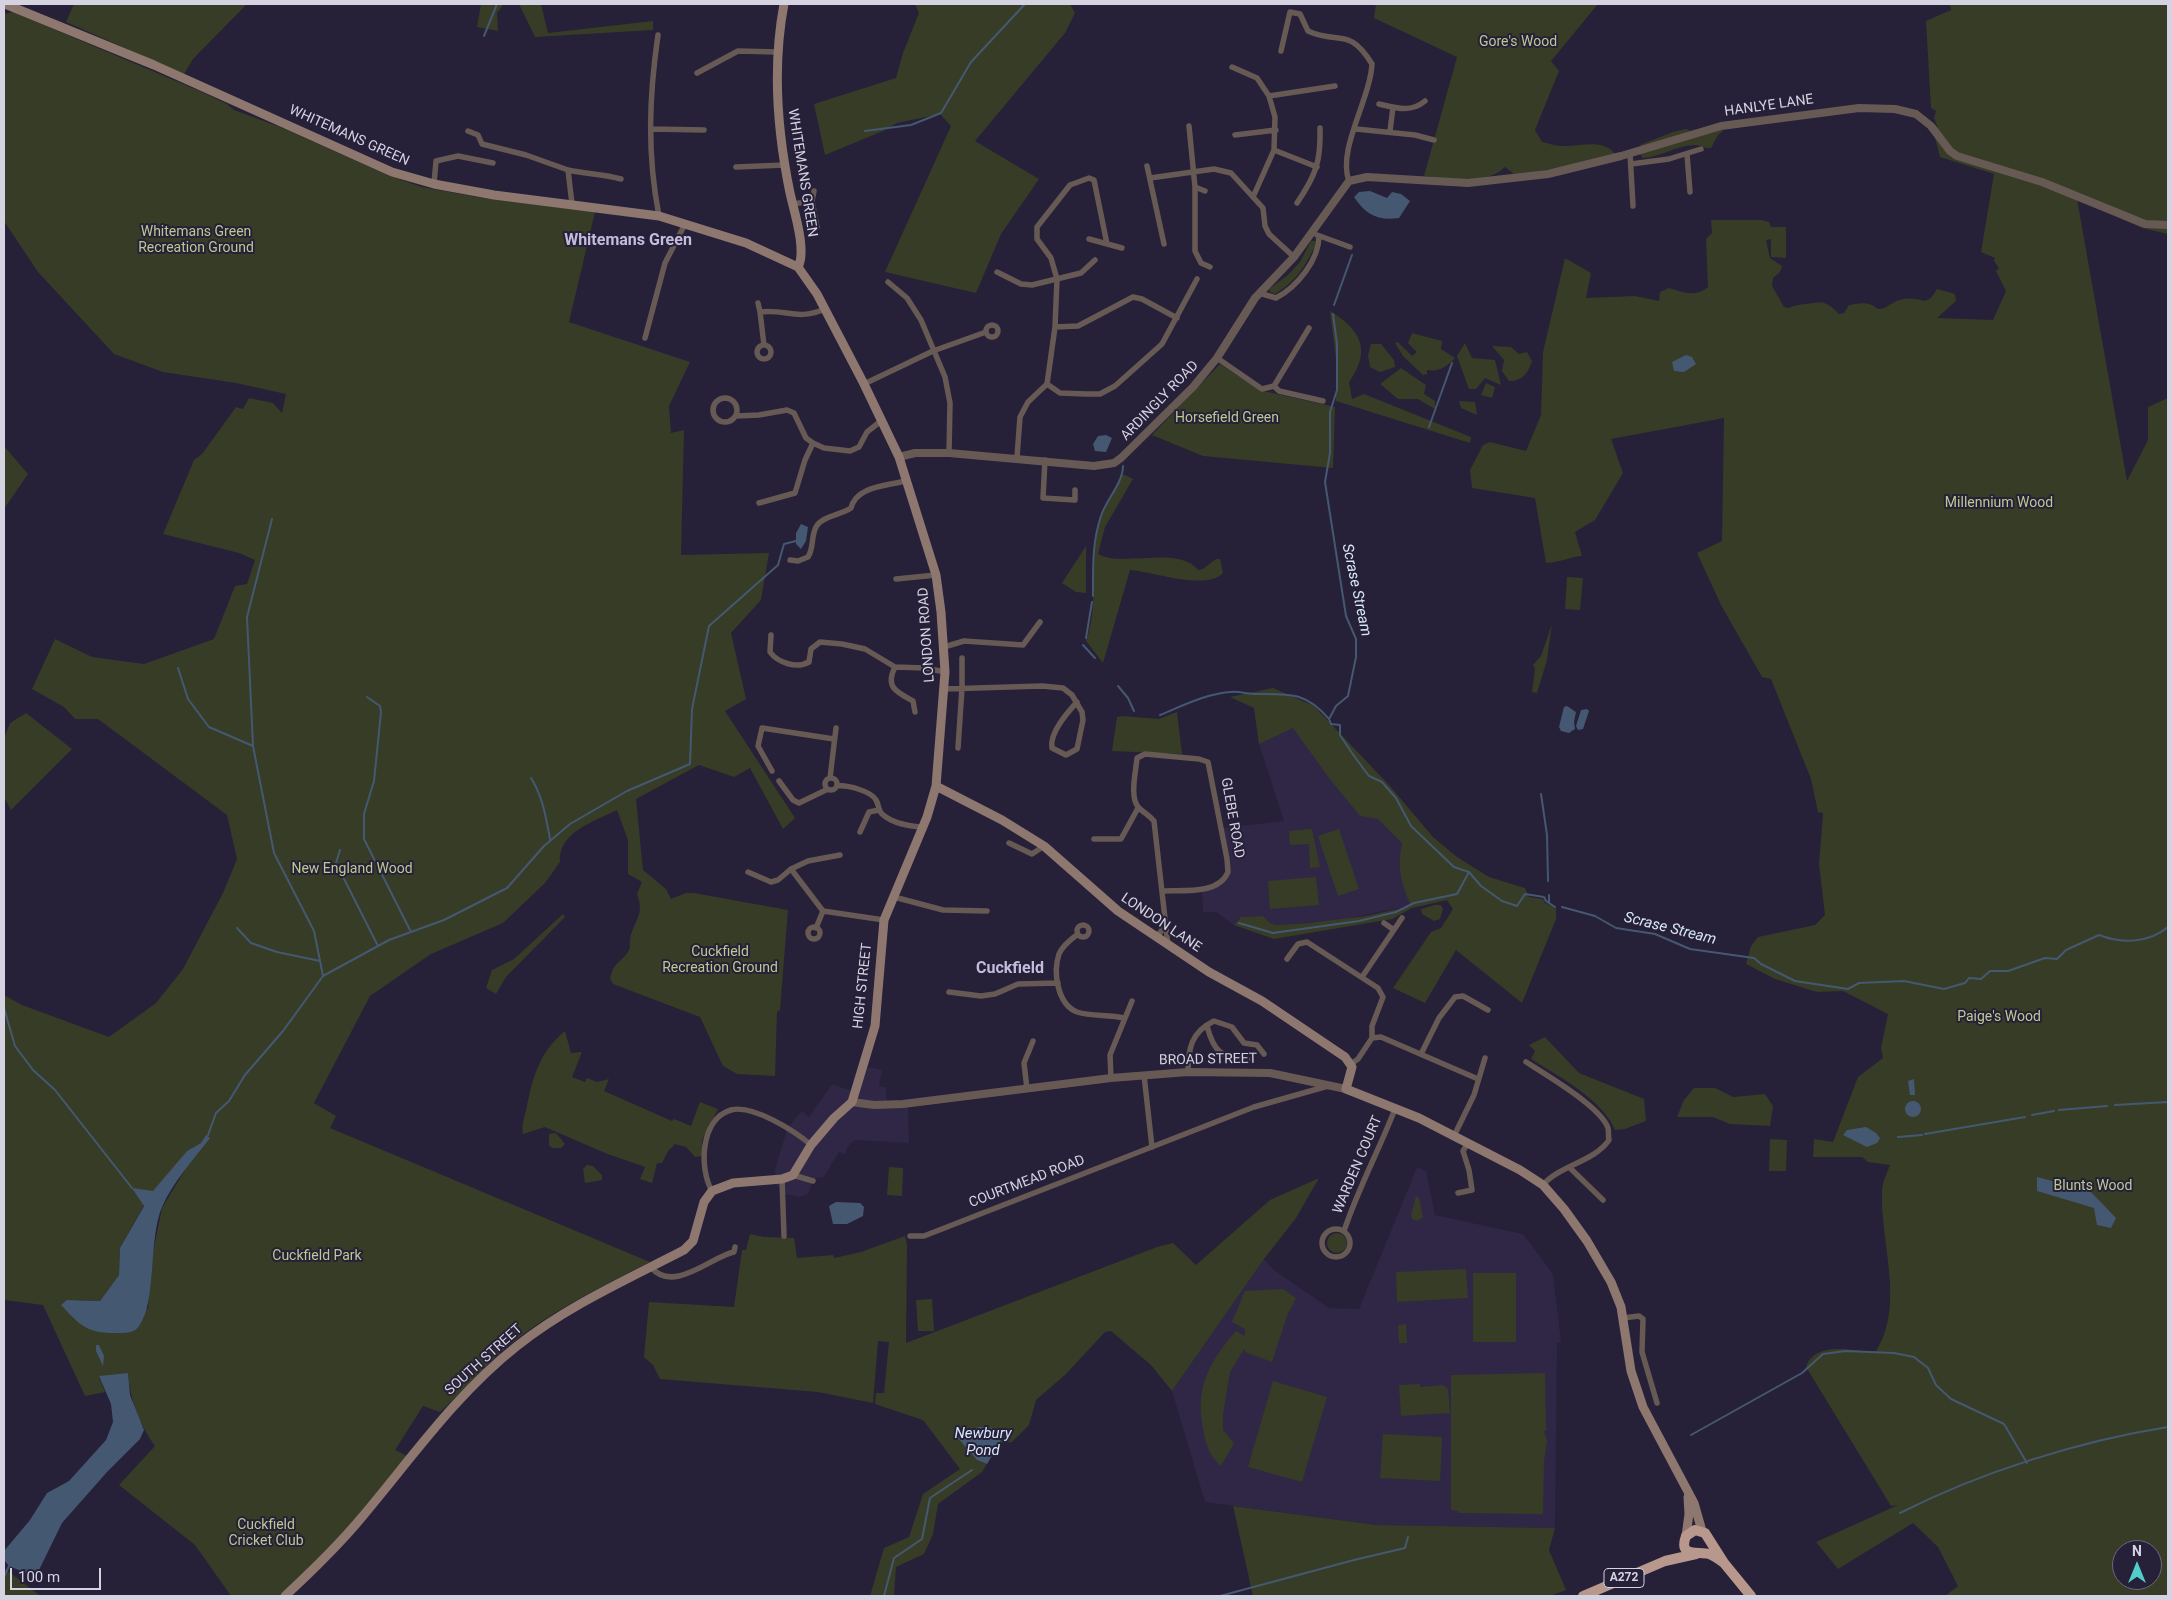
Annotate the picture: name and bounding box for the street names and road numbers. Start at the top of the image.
street label: HANLYE LANE [1723,91,1815,121]
street label: WHITEMANS GREEN [286,102,412,170]
street label: WHITEMANS GREEN [784,108,820,238]
street label: ARDINGLY ROAD [1118,358,1202,444]
street label: LONDON ROAD [915,587,939,683]
street label: GLEBE ROAD [1217,776,1247,860]
street label: LONDON LANE [1117,890,1205,956]
street label: HIGH STREET [850,942,876,1030]
street label: BROAD STREET [1159,1051,1257,1069]
street label: WARDEN COURT [1330,1114,1386,1216]
street label: COURTMEAD ROAD [967,1152,1087,1212]
street label: SOUTH STREET [442,1321,526,1399]
road number: A272 [1604,1569,1644,1588]

